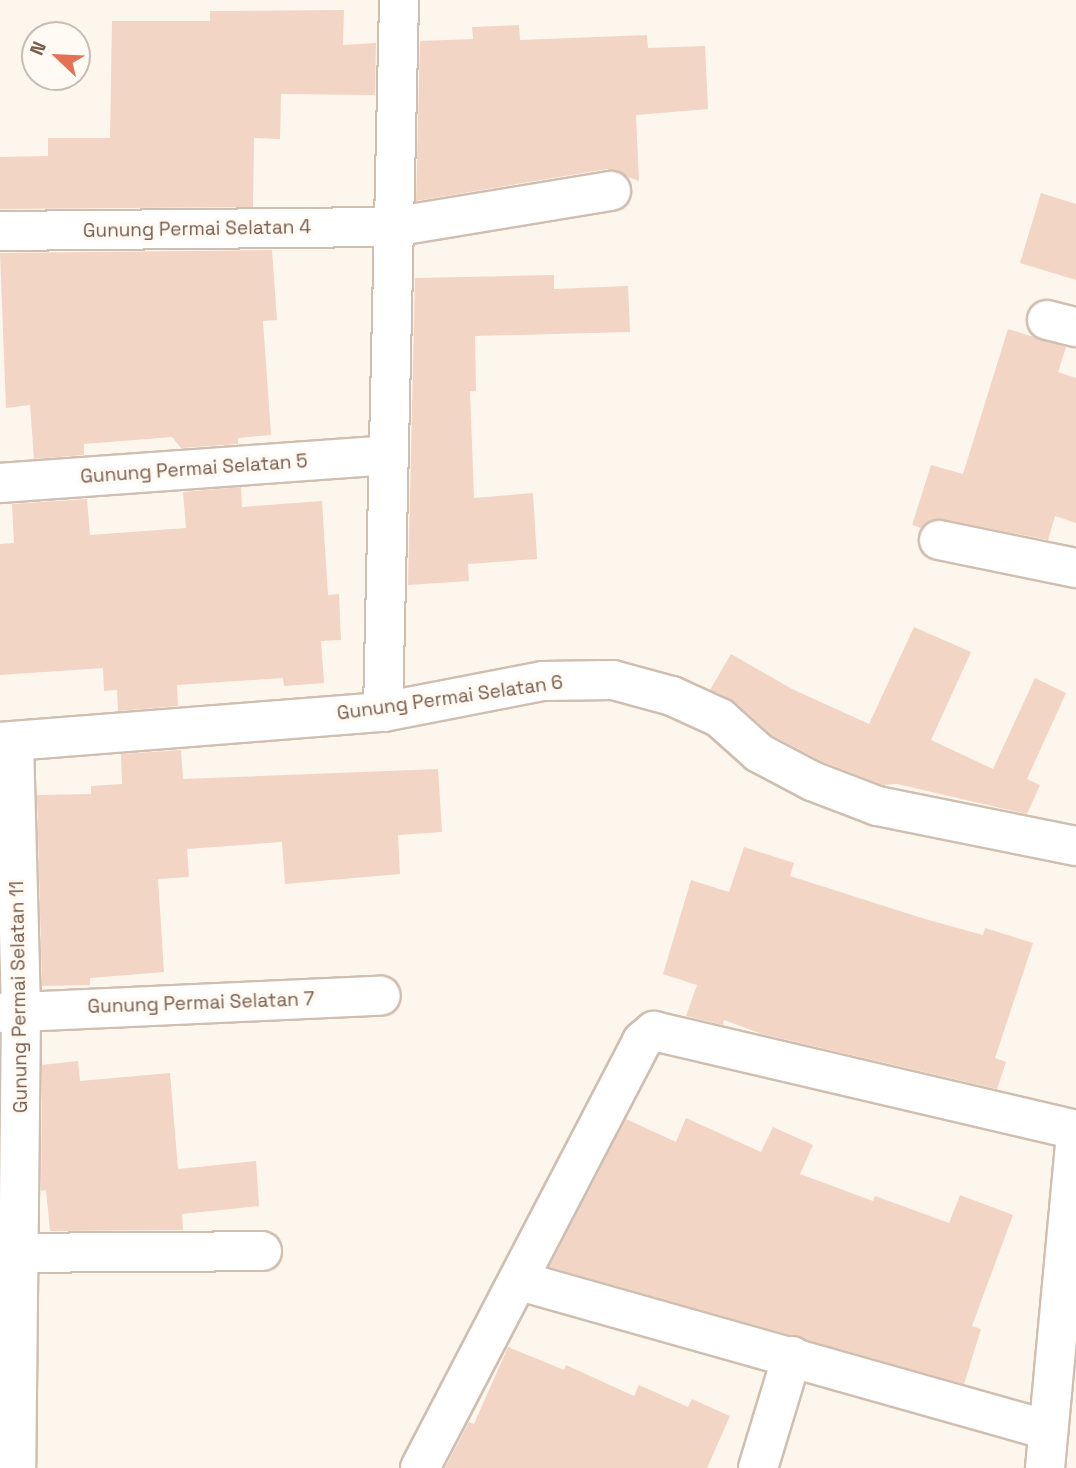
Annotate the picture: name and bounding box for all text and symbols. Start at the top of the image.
north arrow [21,21,91,91]
text: N [24,38,52,59]
street label: Gunung Permai Selatan 4 [83,216,311,242]
street label: Gunung Permai Selatan 5 [80,450,308,488]
street label: Gunung Permai Selatan 6 [336,671,564,725]
street label: Gunung Permai Selatan 11 [6,881,32,1113]
street label: Gunung Permai Selatan 7 [87,988,315,1018]

